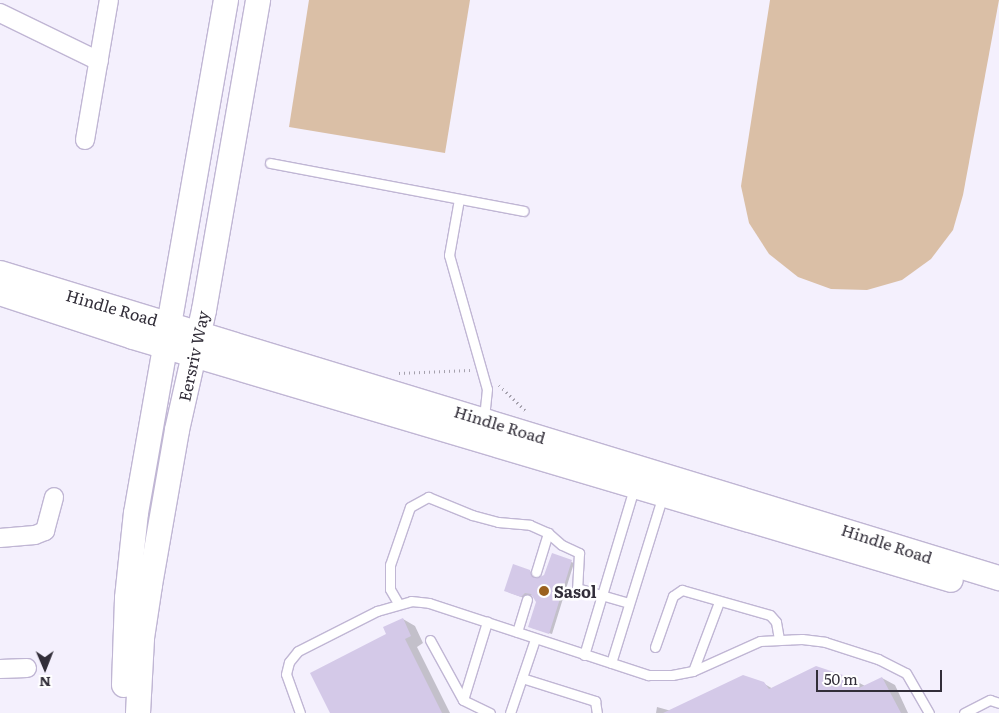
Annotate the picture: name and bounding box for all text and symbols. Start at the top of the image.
street label: Hindle Road [64,285,160,329]
street label: Eersriv Way [174,309,212,403]
street label: Hindle Road [452,401,548,447]
street label: Hindle Road [839,519,935,567]
place label: Sasol [554,581,597,601]
marker: Sasol [538,585,550,597]
north arrow [20,643,70,693]
scale bar [819,660,945,692]
text: 50 m [824,667,858,690]
text: N [39,673,51,693]

